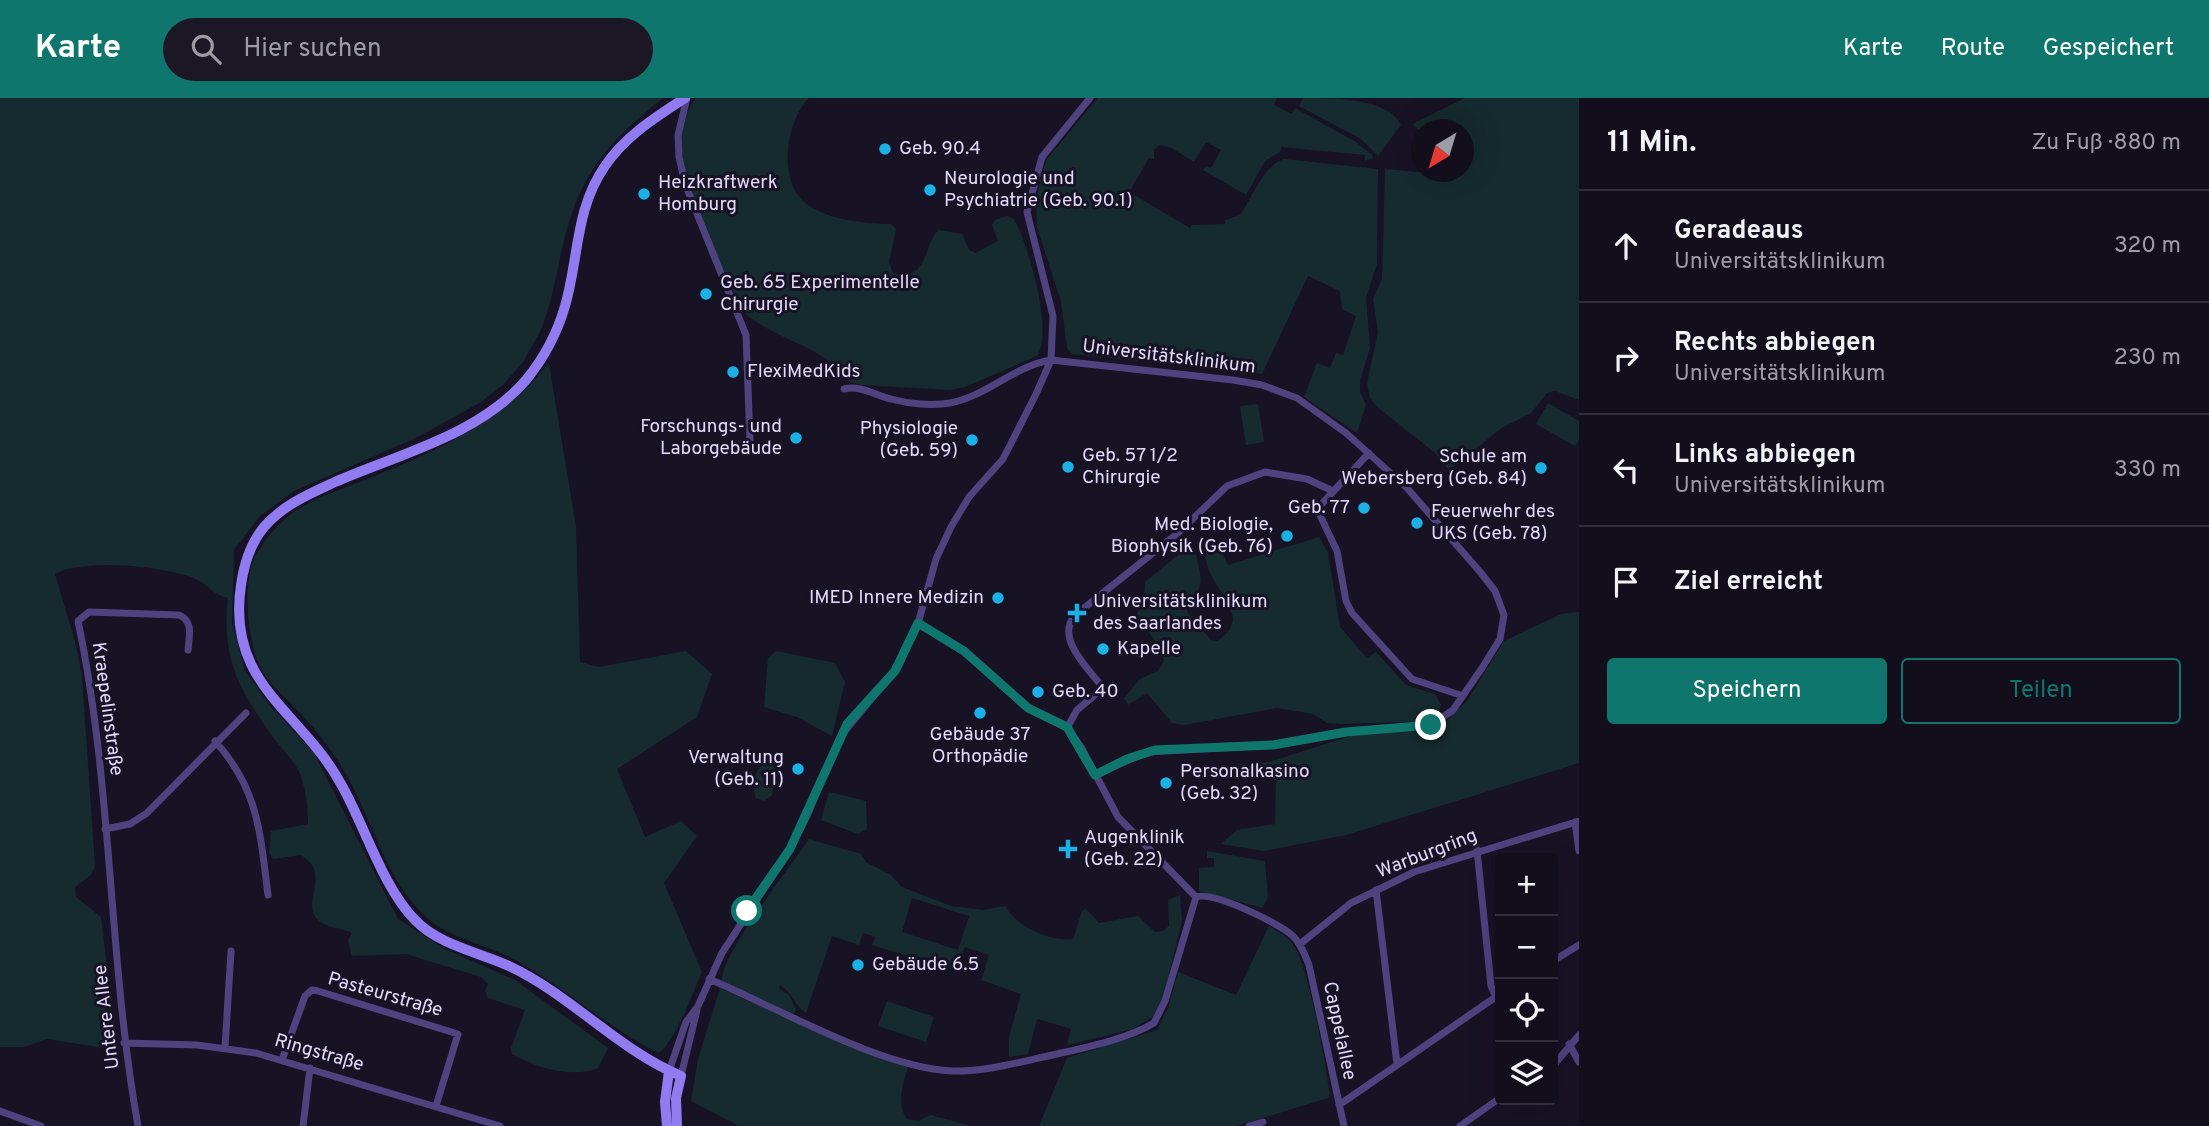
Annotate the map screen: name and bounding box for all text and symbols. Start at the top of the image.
search box [163,18,653,81]
text: Karte [35,28,121,70]
icon: search [187,30,225,68]
text: Hier suchen [243,33,382,66]
text: Karte [1843,34,1903,64]
text: Route [1941,34,2005,64]
text: Gespeichert [2043,34,2174,64]
north arrow [1411,119,1474,182]
text: 11 Min. [1607,125,1697,162]
text: Zu Fuß · 880 m [2031,129,2181,158]
place label: Geb. 90.4 [899,137,981,161]
marker: Geb. 90.4 [877,141,893,157]
place label: Neurologie und Psychiatrie (Geb. 90.1) [944,167,1133,213]
place label: Heizkraftwerk Homburg [658,171,778,217]
marker: Neurologie und Psychiatrie (Geb. 90.1) [922,182,938,198]
marker: Heizkraftwerk Homburg [636,186,652,202]
text: Geradeaus [1674,215,1803,248]
icon: ahead [1607,227,1645,265]
text: 320 m [2114,232,2181,261]
text: Universitätsklinikum [1674,248,1885,277]
place label: Geb. 65 Experimentelle Chirurgie [720,271,920,317]
marker: Geb. 65 Experimentelle Chirurgie [698,286,714,302]
text: Rechts abbiegen [1674,327,1876,360]
street label: Universitätsklinikum [1081,334,1257,380]
icon: right [1607,339,1645,377]
text: 230 m [2114,344,2181,373]
place label: FlexiMedKids [747,360,860,384]
text: Universitätsklinikum [1674,360,1885,389]
marker: FlexiMedKids [725,364,741,380]
place label: Forschungs- und Laborgebäude [640,415,782,461]
place label: Physiologie (Geb. 59) [860,417,958,463]
marker: Forschungs- und Laborgebäude [788,430,804,446]
marker: Physiologie (Geb. 59) [964,432,980,448]
text: Links abbiegen [1674,439,1856,472]
place label: Geb. 57 1/2 Chirurgie [1082,444,1178,490]
place label: Schule am Webersberg (Geb. 84) [1341,445,1527,491]
icon: left [1607,451,1645,489]
text: 330 m [2114,456,2181,485]
marker: Geb. 57 1/2 Chirurgie [1060,459,1076,475]
marker: Schule am Webersberg (Geb. 84) [1533,460,1549,476]
text: Universitätsklinikum [1674,472,1885,501]
place label: Geb. 77 [1288,496,1350,520]
marker: Geb. 77 [1356,500,1372,516]
place label: Feuerwehr des UKS (Geb. 78) [1431,500,1555,546]
place label: Med. Biologie, Biophysik (Geb. 76) [1111,513,1273,559]
marker: Feuerwehr des UKS (Geb. 78) [1409,515,1425,531]
marker: Med. Biologie, Biophysik (Geb. 76) [1279,528,1295,544]
icon: arrive [1607,563,1645,601]
text: Ziel erreicht [1674,566,1823,599]
place label: IMED Innere Medizin [809,586,984,610]
marker: IMED Innere Medizin [990,590,1006,606]
place label: Universitätsklinikum des Saarlandes [1093,590,1268,636]
marker: Universitätsklinikum des Saarlandes [1067,603,1087,623]
place label: Kapelle [1117,637,1181,661]
street label: Kraepelinstraße [86,641,128,777]
marker: Kapelle [1095,641,1111,657]
button: Speichern [1607,658,1887,724]
button: Teilen [1901,658,2181,724]
place label: Geb. 40 [1052,680,1119,704]
marker: Geb. 40 [1030,684,1046,700]
marker: Gebäude 37 Orthopädie [972,705,988,721]
route end [1415,709,1446,740]
place label: Gebäude 37 Orthopädie [929,723,1031,769]
place label: Verwaltung (Geb. 11) [688,746,784,792]
place label: Personalkasino (Geb. 32) [1180,760,1310,806]
marker: Verwaltung (Geb. 11) [790,761,806,777]
marker: Personalkasino (Geb. 32) [1158,775,1174,791]
street label: Warburgring [1373,824,1481,884]
place label: Augenklinik (Geb. 22) [1084,826,1185,872]
marker: Augenklinik (Geb. 22) [1058,839,1078,859]
map controls [1495,853,1558,1105]
button: + [1495,853,1558,916]
route start [731,895,762,926]
button: − [1495,916,1558,979]
place label: Gebäude 6.5 [872,953,979,977]
marker: Gebäude 6.5 [850,957,866,973]
street label: Untere Allee [89,963,125,1071]
street label: Pasteurstraße [325,967,445,1023]
button: locate [1495,979,1558,1042]
street label: Cappelallee [1317,980,1361,1082]
street label: Ringstraße [271,1029,367,1077]
button: layers [1495,1042,1558,1105]

